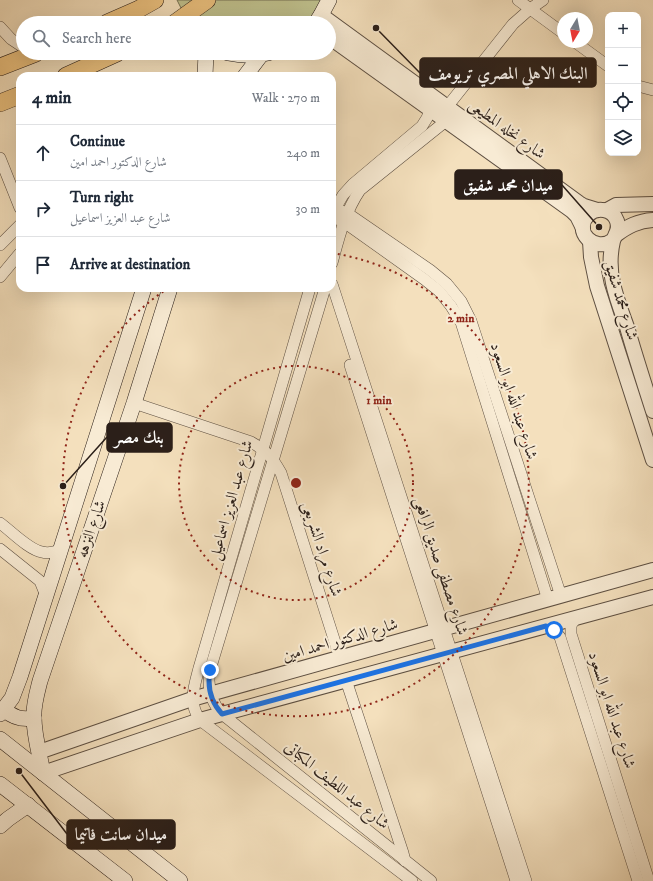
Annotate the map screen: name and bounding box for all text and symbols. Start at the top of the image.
north arrow [557,12,593,48]
map controls [605,12,641,156]
button: + [605,12,641,48]
search box [16,16,336,60]
icon: search [30,27,52,49]
text: Search here [62,29,131,48]
button: − [605,48,641,84]
callout: البنك الاهلي المصري تريومف [420,58,596,87]
text: البنك الاهلي المصري تريومف [428,63,588,90]
button: locate [605,84,641,120]
text: 4 min [32,87,71,109]
text: Walk · 270 m [252,90,320,106]
street label: شارع نخله المطيعى [463,94,549,166]
button: layers [605,120,641,156]
text: Continue [70,132,125,151]
icon: ahead [32,142,54,164]
text: 240 m [287,145,320,161]
text: شارع الدكتور احمد امين [70,154,167,170]
callout: ميدان محمد شفيق [455,170,562,199]
text: ميدان محمد شفيق [463,175,553,197]
text: Turn right [70,188,133,207]
icon: right [32,198,54,220]
text: 30 m [296,201,320,217]
text: شارع عبد العزيز اسماعيل [70,210,171,226]
icon: arrive [32,254,54,276]
text: Arrive at destination [70,255,190,274]
street label: شارع محمد شفيق [596,258,643,343]
text: 2 min [448,311,475,326]
street label: شارع عبد الله ابو السعود [483,339,545,463]
text: 1 min [366,393,392,408]
callout: بنك مصر [107,423,172,452]
text: بنك مصر [112,427,164,449]
street label: شارع عبد العزيز اسماعيل [204,438,261,563]
centre of rings [289,476,303,490]
street label: شارع مصطفى صديق الرافعى [406,494,473,639]
street label: شارع النزهه [72,498,113,561]
street label: شارع مراد الشريعى [294,499,347,600]
street label: شارع الدكتور احمد امين [280,614,401,669]
route start [545,621,563,639]
street label: شارع عبد الله ابو السعود [581,648,643,772]
route end [201,661,219,679]
street label: شارع عبد اللطيف المكباتى [279,736,394,836]
callout: ميدان سانت فاتيما [67,820,175,849]
text: ميدان سانت فاتيما [75,824,167,846]

